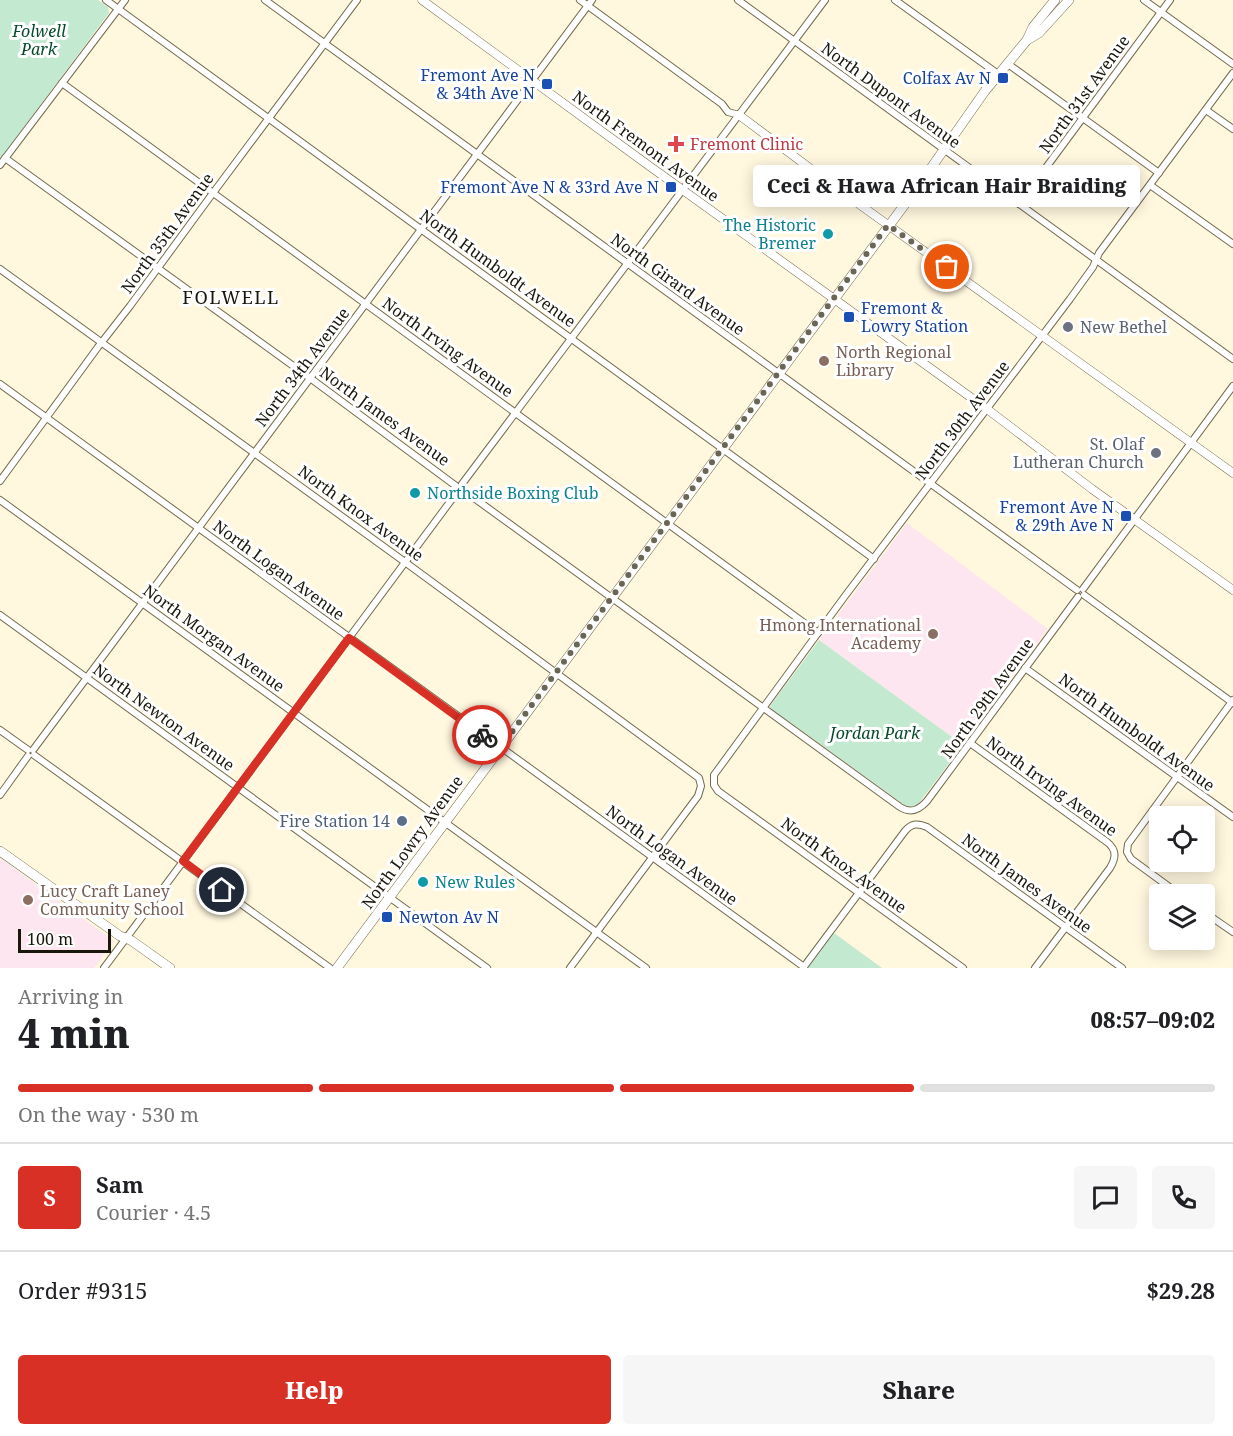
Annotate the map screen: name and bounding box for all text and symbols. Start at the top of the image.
park label: Folwell Park [11,20,66,60]
street label: North 31st Avenue [1034,30,1134,158]
street label: North Dupont Avenue [817,37,965,153]
place label: Fremont Ave N & 34th Ave N [420,64,535,104]
place label: Colfax Av N [903,67,991,89]
marker: Colfax Av N [996,71,1010,85]
marker: Fremont Ave N & 34th Ave N [540,77,554,91]
street label: North Fremont Avenue [568,85,724,207]
place label: Fremont Clinic [690,133,803,155]
marker: Fremont Clinic [667,135,685,153]
callout: Ceci & Hawa African Hair Braiding [754,165,1140,207]
street label: North 35th Avenue [116,168,218,298]
text: Ceci & Hawa African Hair Braiding [767,172,1126,199]
place label: Fremont Ave N & 33rd Ave N [440,176,659,198]
marker: Fremont Ave N & 33rd Ave N [664,180,678,194]
street label: North Humboldt Avenue [416,204,580,332]
place label: The Historic Bremer [723,214,816,254]
marker: The Historic Bremer [821,227,835,241]
street label: North Girard Avenue [607,228,749,340]
pin [921,241,972,292]
icon: bag [930,250,963,283]
district label: FOLWELL [182,285,280,309]
street label: North Irving Avenue [378,292,518,402]
place label: Fremont & Lowry Station [861,297,968,337]
street label: North 34th Avenue [250,303,354,431]
marker: Fremont & Lowry Station [842,310,856,324]
place label: New Bethel [1080,316,1167,338]
marker: New Bethel [1061,320,1075,334]
place label: North Regional Library [836,341,951,381]
marker: North Regional Library [817,354,831,368]
street label: North 30th Avenue [910,356,1014,484]
street label: North James Avenue [315,361,455,471]
place label: St. Olaf Lutheran Church [1013,433,1146,473]
marker: St. Olaf Lutheran Church [1149,446,1163,460]
street label: North Knox Avenue [294,460,428,566]
place label: Northside Boxing Club [427,482,599,504]
marker: Northside Boxing Club [408,486,422,500]
place label: Fremont Ave N & 29th Ave N [999,496,1114,536]
marker: Fremont Ave N & 29th Ave N [1119,509,1133,523]
street label: North Logan Avenue [209,515,349,625]
street label: North Morgan Avenue [139,579,289,697]
place label: Hmong International Academy [759,614,922,654]
marker: Hmong International Academy [926,627,940,641]
street label: North 29th Avenue [936,633,1038,763]
street label: North Newton Avenue [89,658,239,776]
street label: North Humboldt Avenue [1055,668,1219,796]
courier [452,705,512,765]
icon: bike [466,719,499,752]
park label: Jordan Park [827,722,921,744]
street label: North Irving Avenue [982,731,1122,841]
street label: North Lowry Avenue [356,771,468,913]
street label: North Logan Avenue [602,800,742,910]
map controls [1149,806,1215,950]
button: locate [1149,806,1215,872]
place label: Fire Station 14 [279,810,390,832]
street label: North Knox Avenue [777,812,911,918]
marker: Fire Station 14 [395,814,409,828]
street label: North James Avenue [957,828,1097,938]
pin [196,864,247,915]
place label: New Rules [435,871,515,893]
icon: home [205,873,238,906]
marker: New Rules [416,875,430,889]
place label: Lucy Craft Laney Community School [40,880,184,920]
button: layers [1149,884,1215,950]
marker: Lucy Craft Laney Community School [21,893,35,907]
place label: Newton Av N [399,906,499,928]
marker: Newton Av N [380,910,394,924]
scale bar [18,926,111,954]
text: 100 m [27,928,73,950]
text: Arriving in [18,983,123,1010]
text: 08:57–09:02 [1091,1004,1215,1034]
text: 4 min [18,1006,130,1059]
text: On the way · 530 m [18,1101,199,1128]
button: chat [1074,1166,1137,1229]
button: phone [1152,1166,1215,1229]
text: Sam [96,1169,144,1199]
text: S [43,1182,56,1212]
text: Courier · 4.5 [96,1199,211,1226]
text: Order #9315 [18,1275,148,1305]
text: $29.28 [1146,1275,1215,1305]
button: Help [18,1355,611,1424]
button: Share [623,1355,1215,1424]

